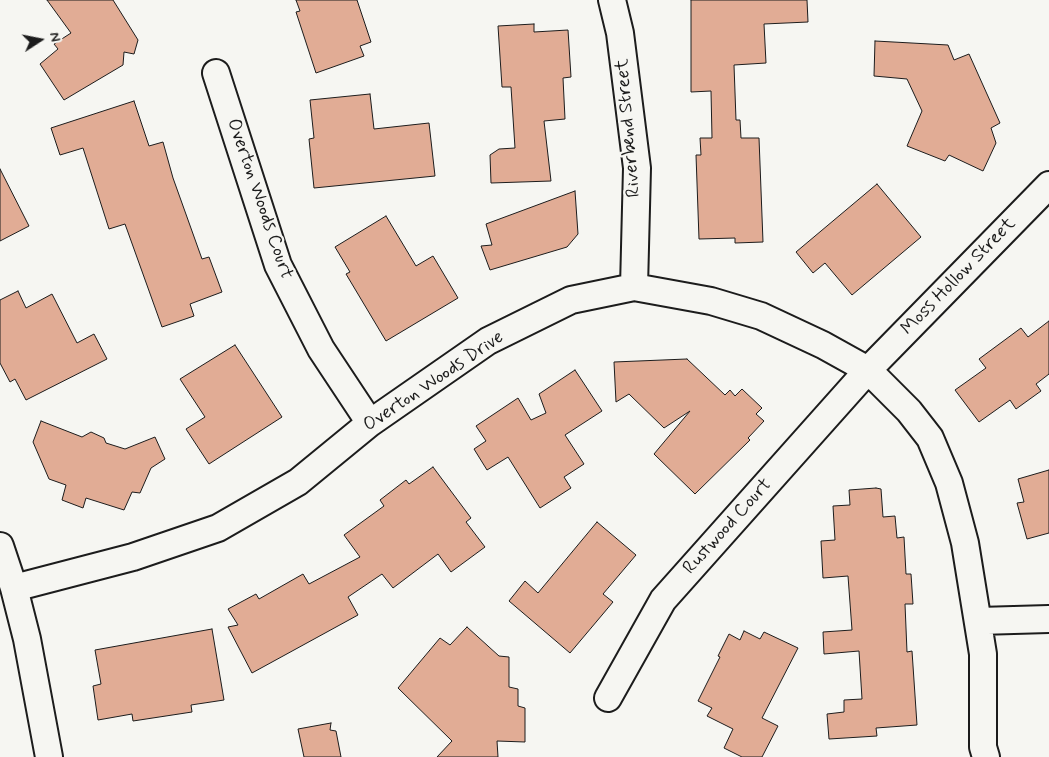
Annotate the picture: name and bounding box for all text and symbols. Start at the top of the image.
north arrow [15,15,65,65]
text: N [45,31,64,43]
street label: Riverbend Street [612,58,646,198]
street label: Overton Woods Court [221,116,297,282]
street label: Moss Hollow Street [897,213,1021,341]
street label: Overton Woods Drive [359,327,509,437]
street label: Rustwood Court [679,474,777,580]

